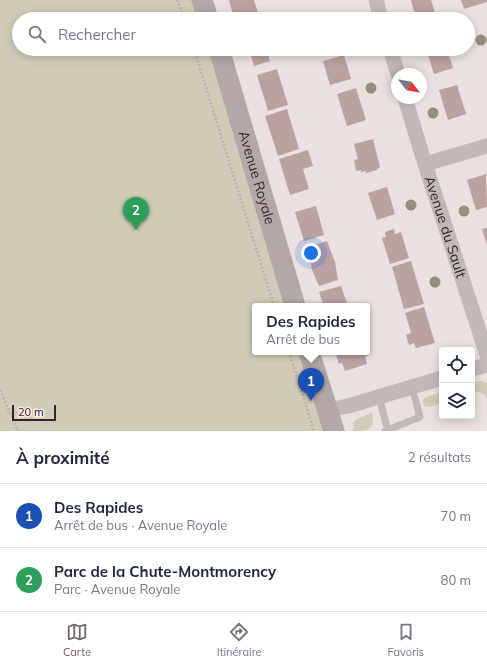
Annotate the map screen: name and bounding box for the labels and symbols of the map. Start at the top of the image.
north arrow [391,68,427,104]
street label: Avenue Royale [235,129,279,226]
street label: Avenue du Sault [420,174,470,280]
pin: 2 [123,197,149,230]
your location [301,243,321,263]
pin: 1 [298,368,324,401]
scale bar [12,403,56,422]

